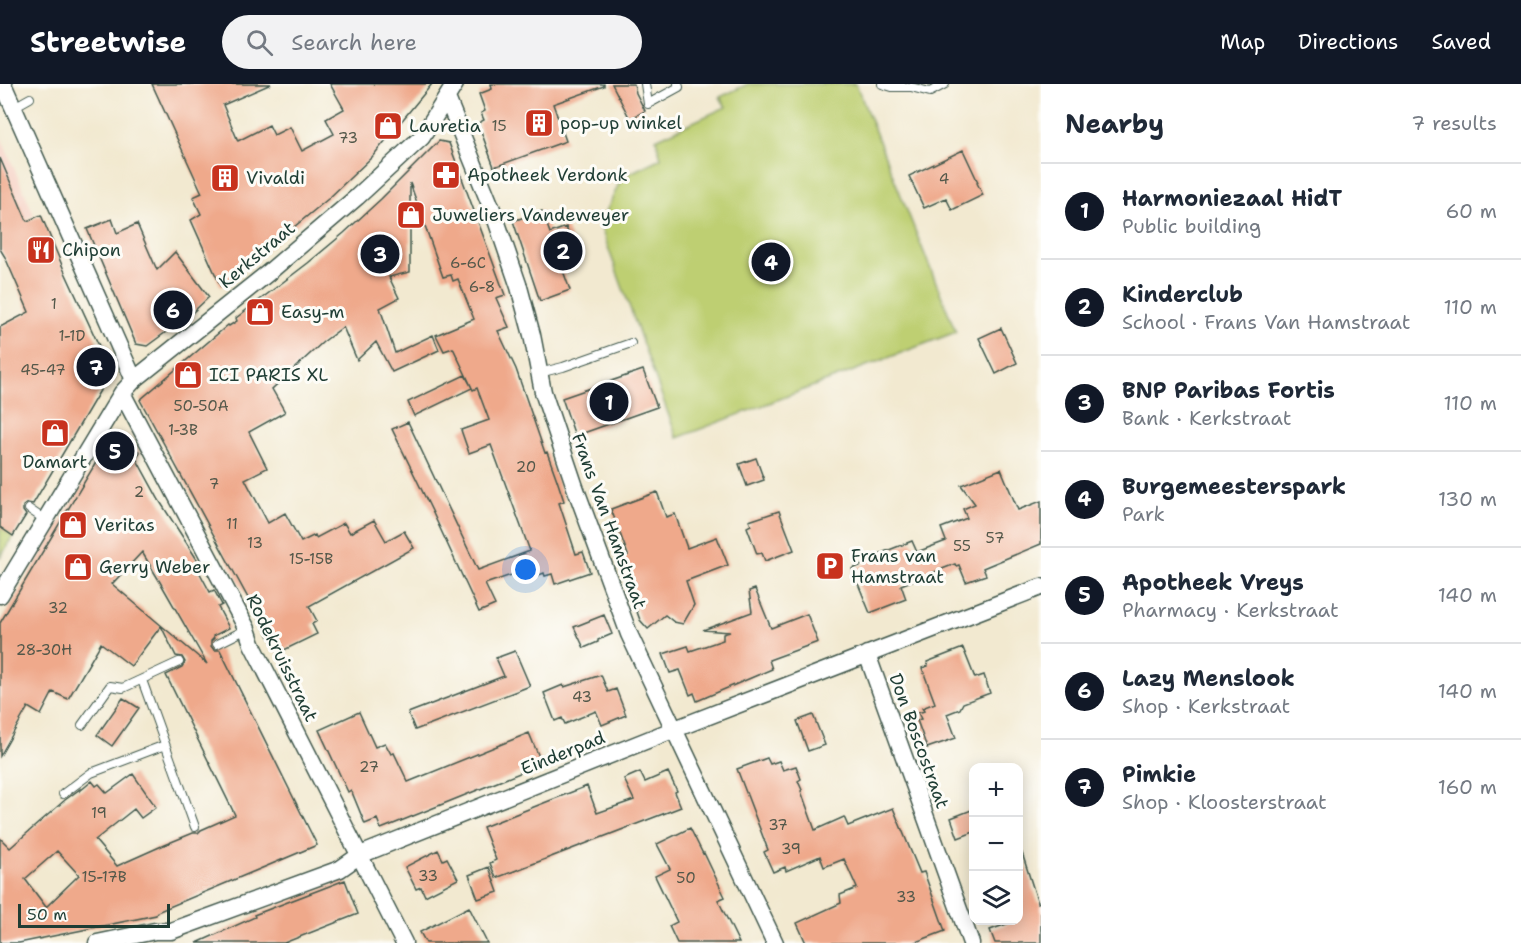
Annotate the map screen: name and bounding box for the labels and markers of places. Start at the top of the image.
building icon: pop-up winkel [523,107,555,139]
shop icon: Lauretia [372,110,404,142]
place label: pop-up winkel [560,111,683,135]
place label: Lauretia [409,114,481,138]
pharmacy icon: Apotheek Verdonk [430,159,462,191]
building icon: Vivaldi [209,162,241,194]
place label: Apotheek Verdonk [467,163,628,187]
place label: Vivaldi [246,166,305,190]
shop icon: Juweliers Vandeweyer [395,199,427,231]
place label: Juweliers Vandeweyer [432,203,629,227]
pin: 2 [544,228,582,274]
pin: 3 [360,232,400,276]
restaurant icon: Chipon [25,234,57,266]
place label: Chipon [62,238,121,262]
pin: 4 [752,240,790,285]
pin: 6 [154,288,192,332]
shop icon: Easy-m [244,296,276,328]
place label: Easy-m [281,300,344,324]
pin: 7 [76,344,116,390]
shop icon: ICI PARIS XL [172,359,204,391]
place label: ICI PARIS XL [209,363,328,387]
pin: 1 [590,380,628,424]
shop icon: Damart [39,417,71,449]
pin: 5 [96,428,134,473]
place label: Damart [23,450,88,474]
shop icon: Veritas [57,509,89,541]
place label: Veritas [94,513,155,537]
place label: Frans van Hamstraat [851,544,944,589]
parking icon: Frans van Hamstraat [814,550,846,582]
shop icon: Gerry Weber [62,551,94,583]
place label: Gerry Weber [99,555,210,579]

